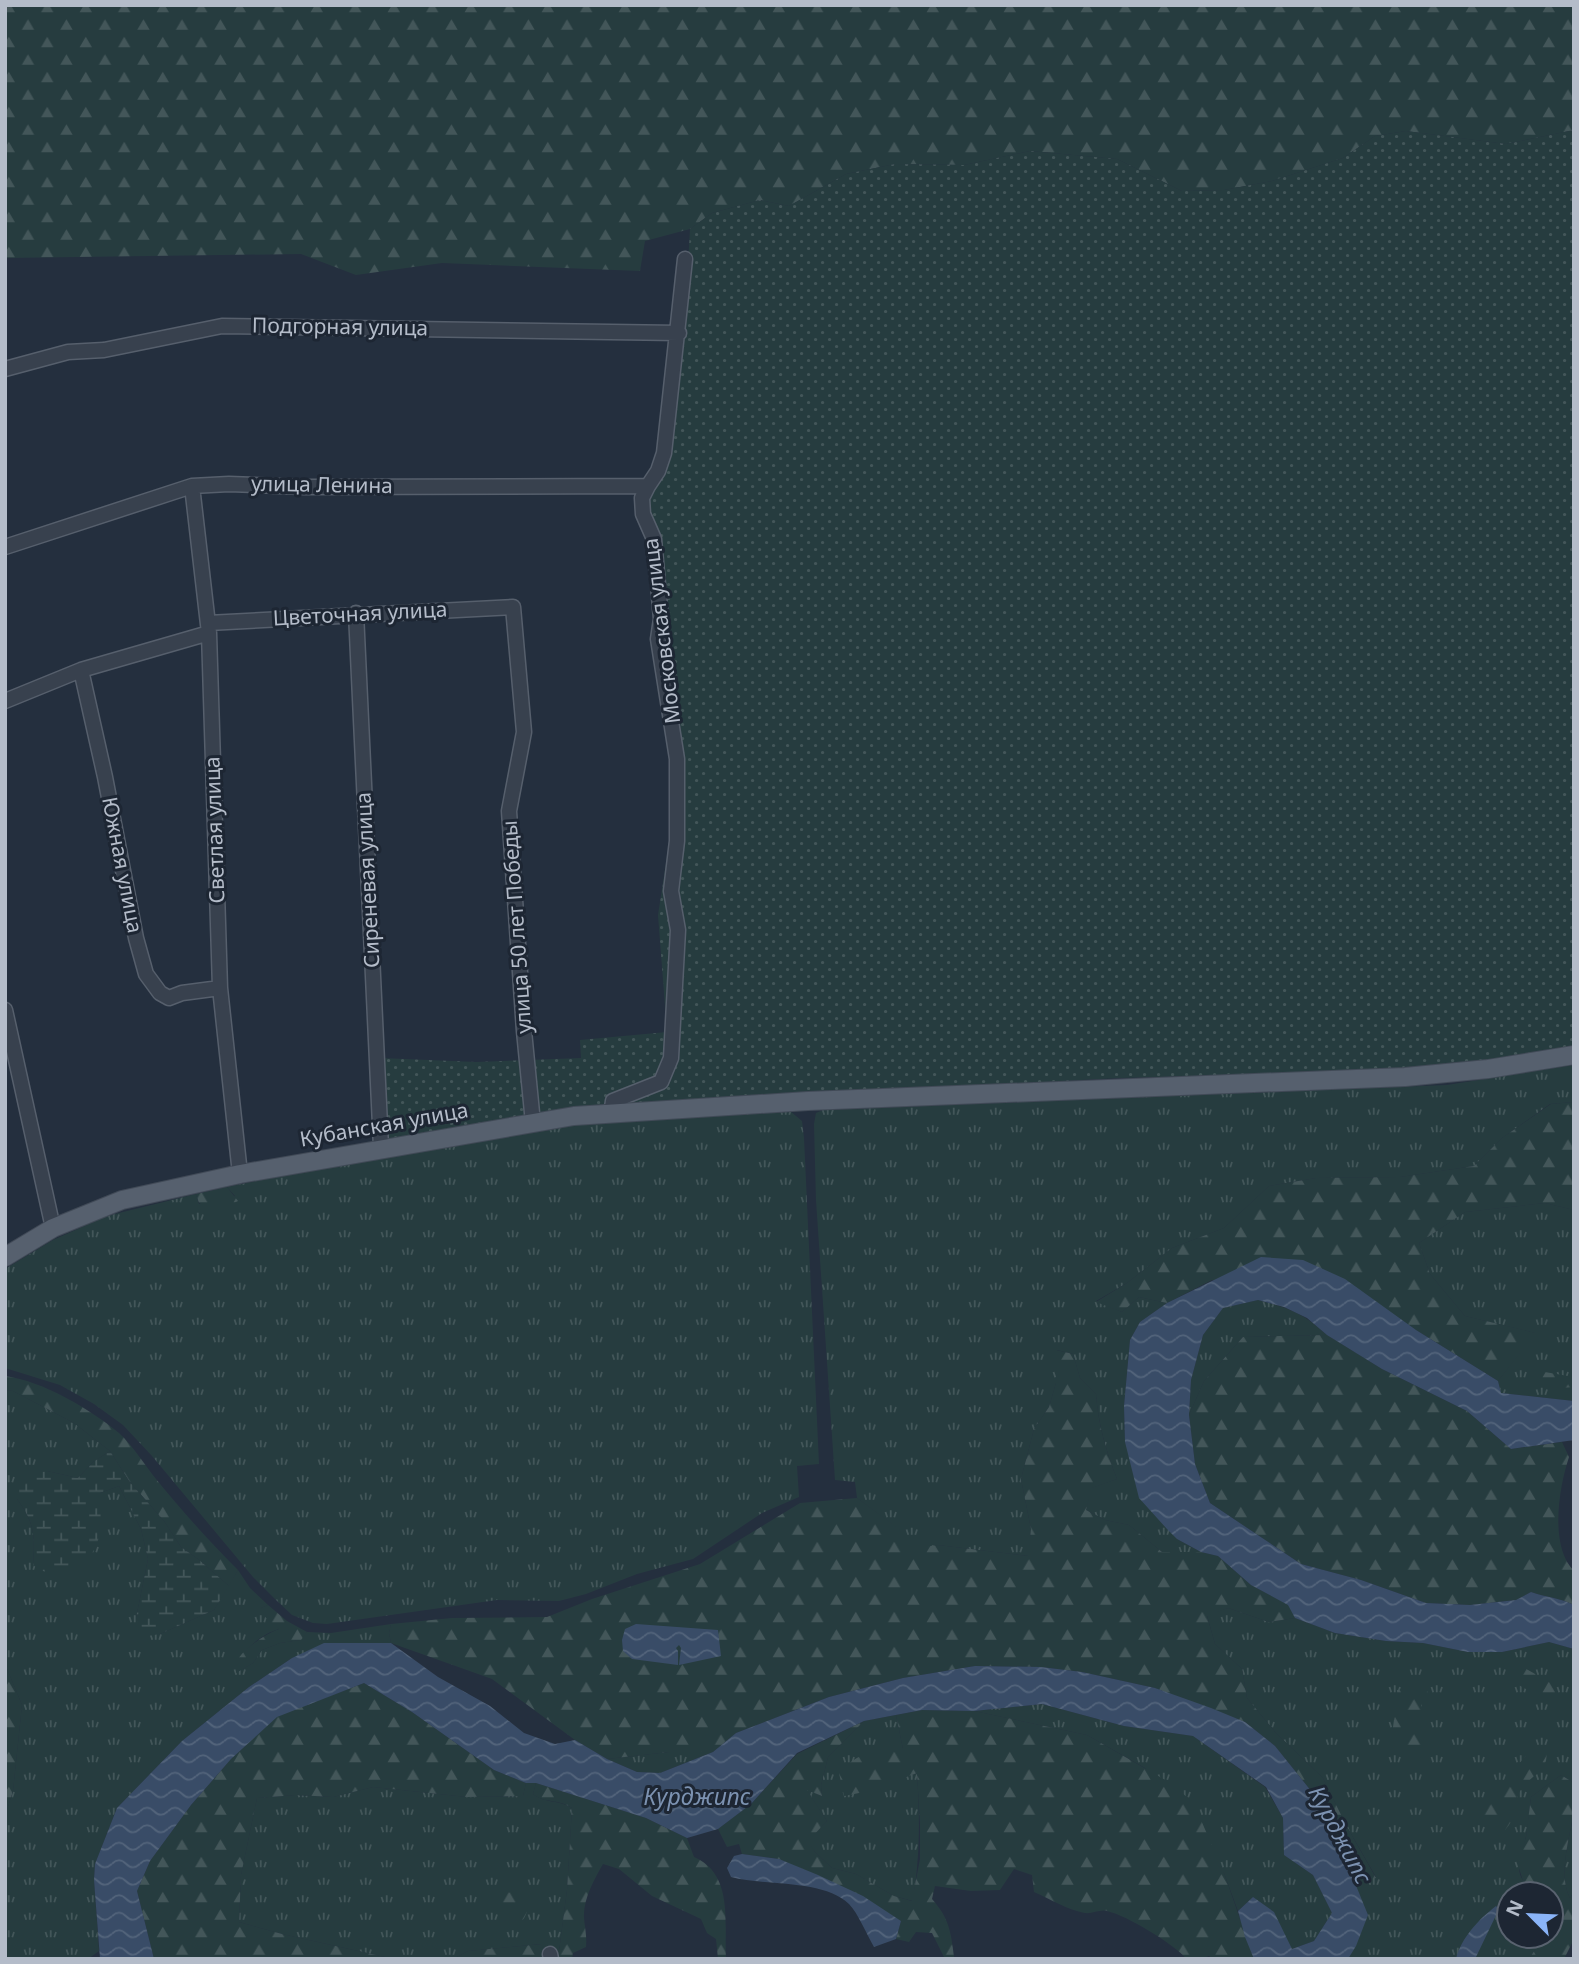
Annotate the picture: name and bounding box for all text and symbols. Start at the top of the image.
street label: Подгорная улица [252,310,428,342]
street label: улица Ленина [251,469,393,499]
street label: Московская улица [636,537,686,726]
street label: Цветочная улица [272,594,448,632]
street label: Светлая улица [197,756,231,904]
street label: Сиреневая улица [348,791,386,969]
street label: Южная улица [96,794,150,935]
street label: улица 50 лет Победы [495,819,537,1035]
street label: Кубанская улица [297,1095,470,1153]
water label: Курджипс [644,1780,751,1812]
water label: Курджипс [1302,1780,1380,1890]
north arrow [1495,1880,1565,1950]
text: N [1499,1896,1529,1920]

